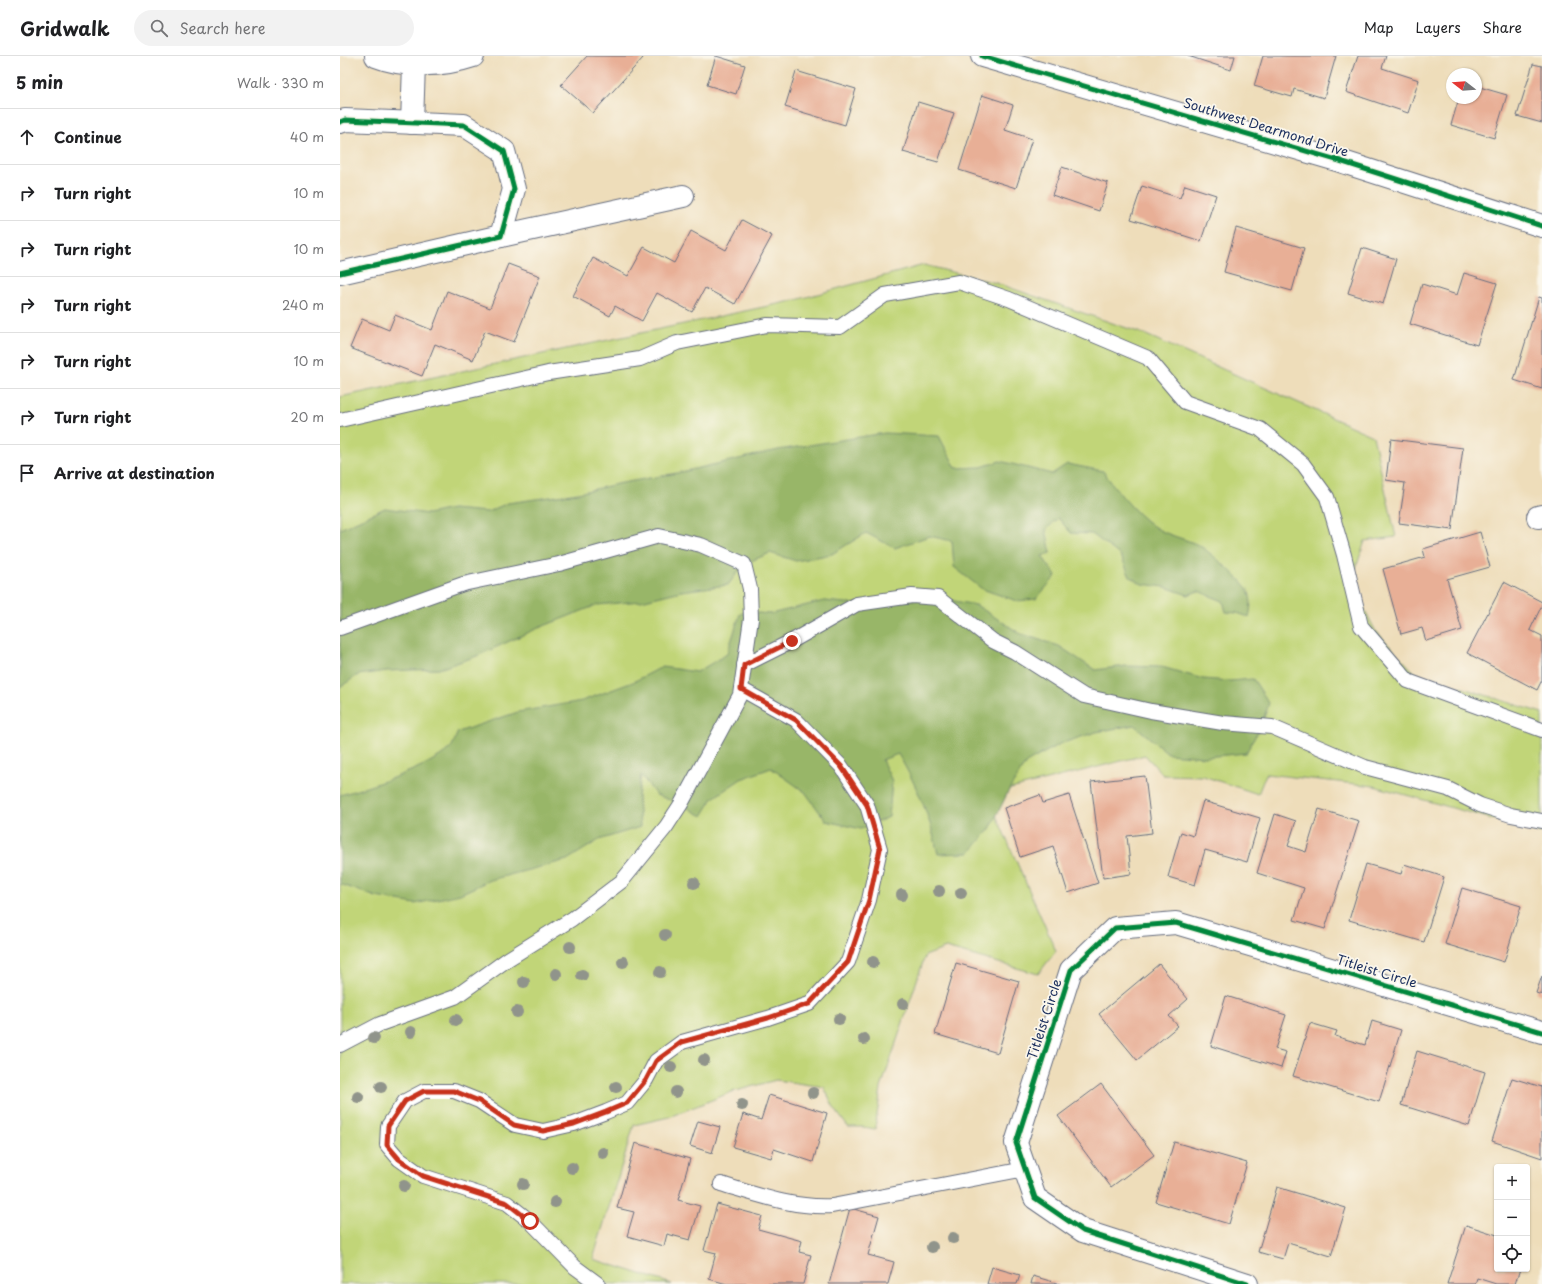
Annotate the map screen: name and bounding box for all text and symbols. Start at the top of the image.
search box [134,10,414,46]
text: Gridwalk [20,14,110,42]
text: Search here [180,16,265,39]
icon: search [148,17,170,39]
text: Map [1364,17,1394,38]
text: Layers [1416,17,1461,38]
text: Share [1483,17,1522,38]
north arrow [1446,68,1482,104]
text: 5 min [16,69,63,95]
text: Walk · 330 m [237,73,324,92]
street label: Southwest Dearmond Drive [1181,92,1351,161]
text: Continue [54,125,122,148]
icon: ahead [16,126,38,148]
text: 40 m [290,127,324,146]
text: Turn right [54,181,131,204]
icon: right [16,182,38,204]
text: 10 m [294,183,324,202]
text: Turn right [54,237,131,260]
icon: right [16,238,38,260]
text: 10 m [294,239,324,258]
text: Turn right [54,293,131,316]
icon: right [16,294,38,316]
text: 240 m [282,295,324,314]
text: Turn right [54,349,131,372]
icon: right [16,350,38,372]
text: 10 m [294,351,324,370]
text: Turn right [54,405,131,428]
icon: right [16,406,38,428]
text: 20 m [290,407,324,426]
text: Arrive at destination [54,461,215,484]
icon: arrive [16,462,38,484]
route end [783,632,801,650]
street label: Titleist Circle [1335,949,1420,992]
street label: Titleist Circle [1022,976,1065,1061]
map controls [1494,1164,1530,1272]
button: + [1494,1164,1530,1200]
button: − [1494,1200,1530,1236]
route start [521,1212,539,1230]
button: locate [1494,1236,1530,1272]

